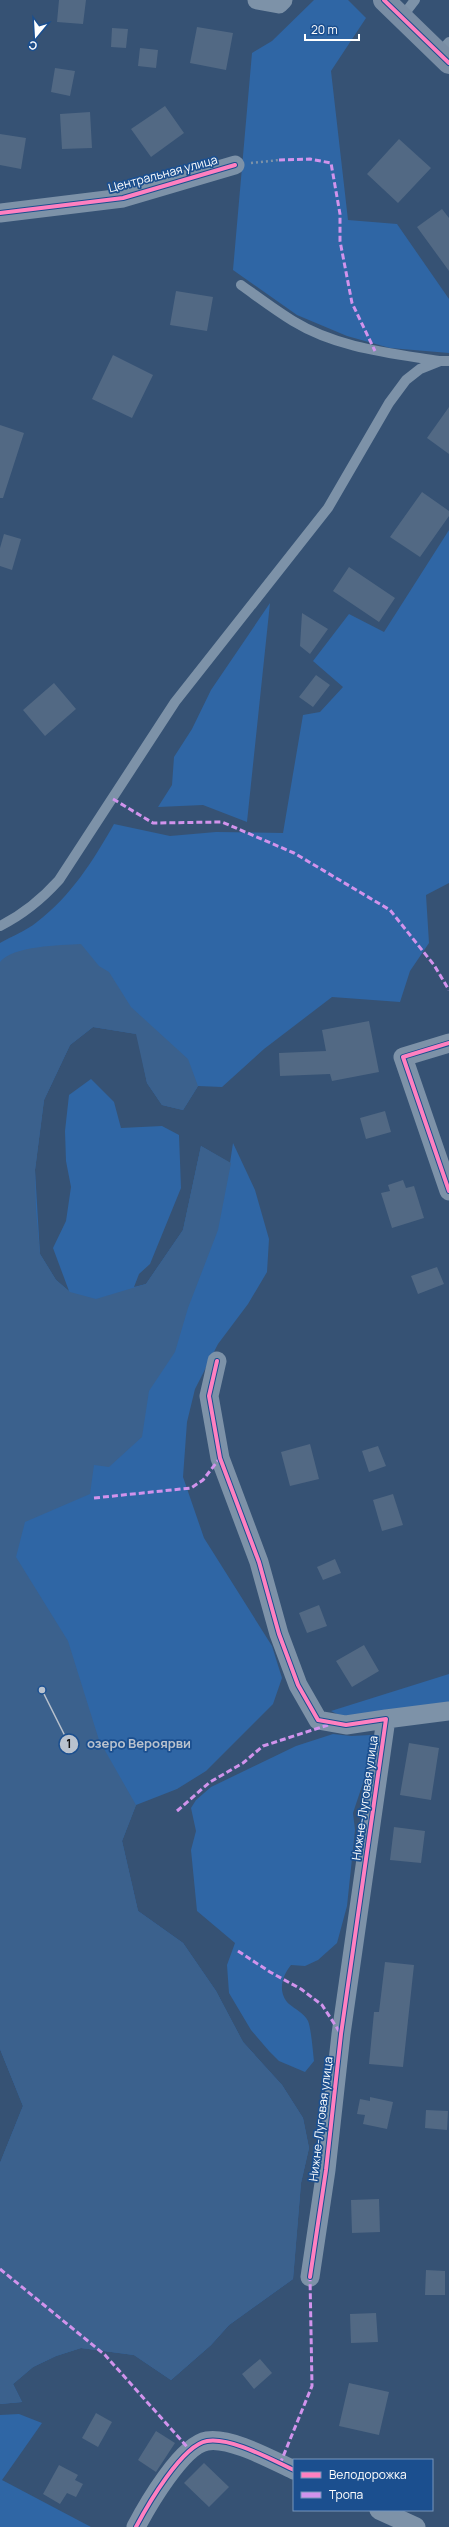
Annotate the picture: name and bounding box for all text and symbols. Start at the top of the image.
north arrow [16,16,56,56]
scale bar [305,16,359,42]
text: 20 m [311,21,338,38]
text: С [27,38,39,54]
street label: Центральная улица [106,151,219,196]
callout: озеро Вероярви [59,1731,199,1756]
text: озеро Вероярви [87,1734,191,1752]
text: 1 [66,1735,72,1752]
street label: Нижне-Луговая улица [347,1735,382,1861]
street label: Нижне-Луговая улица [304,2056,337,2182]
legend [293,2459,433,2511]
text: Велодорожка [329,2466,407,2483]
text: Тропа [329,2486,363,2503]

